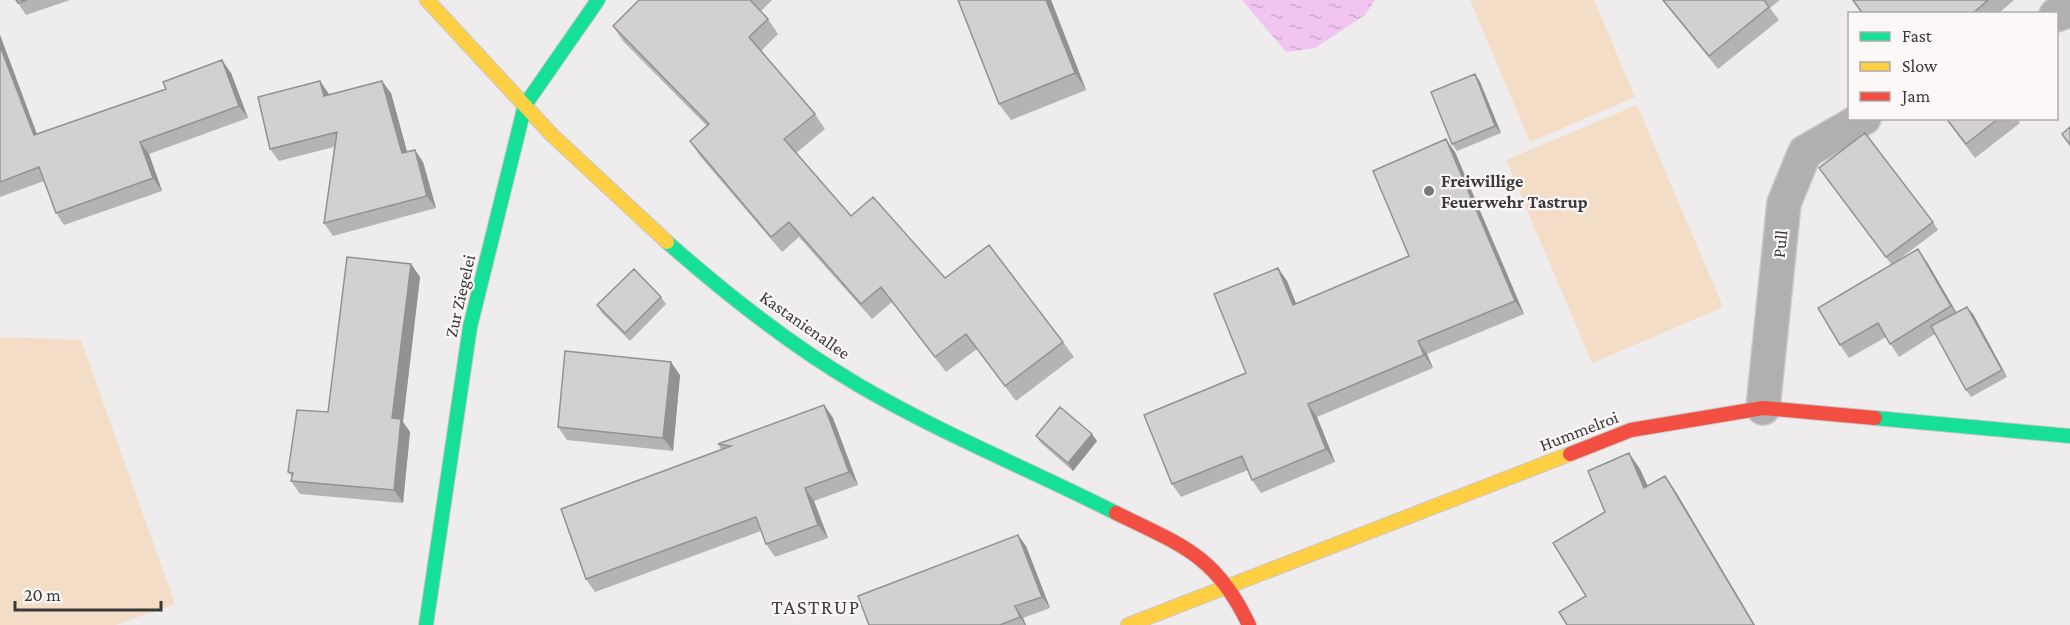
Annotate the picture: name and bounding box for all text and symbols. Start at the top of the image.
legend [1848,12,2058,120]
text: Fast [1902,26,1933,46]
text: Slow [1902,56,1938,76]
text: Jam [1900,86,1931,106]
place label: Freiwillige Feuerwehr Tastrup [1441,171,1588,212]
marker: Freiwillige Feuerwehr Tastrup [1422,184,1436,198]
street label: Pull [1769,229,1791,259]
street label: Zur Ziegelei [441,252,479,339]
street label: Kastanienallee [756,287,854,363]
street label: Hummelroi [1537,407,1621,455]
scale bar [15,574,160,612]
text: 20 m [24,585,61,605]
district label: TASTRUP [771,595,861,619]

